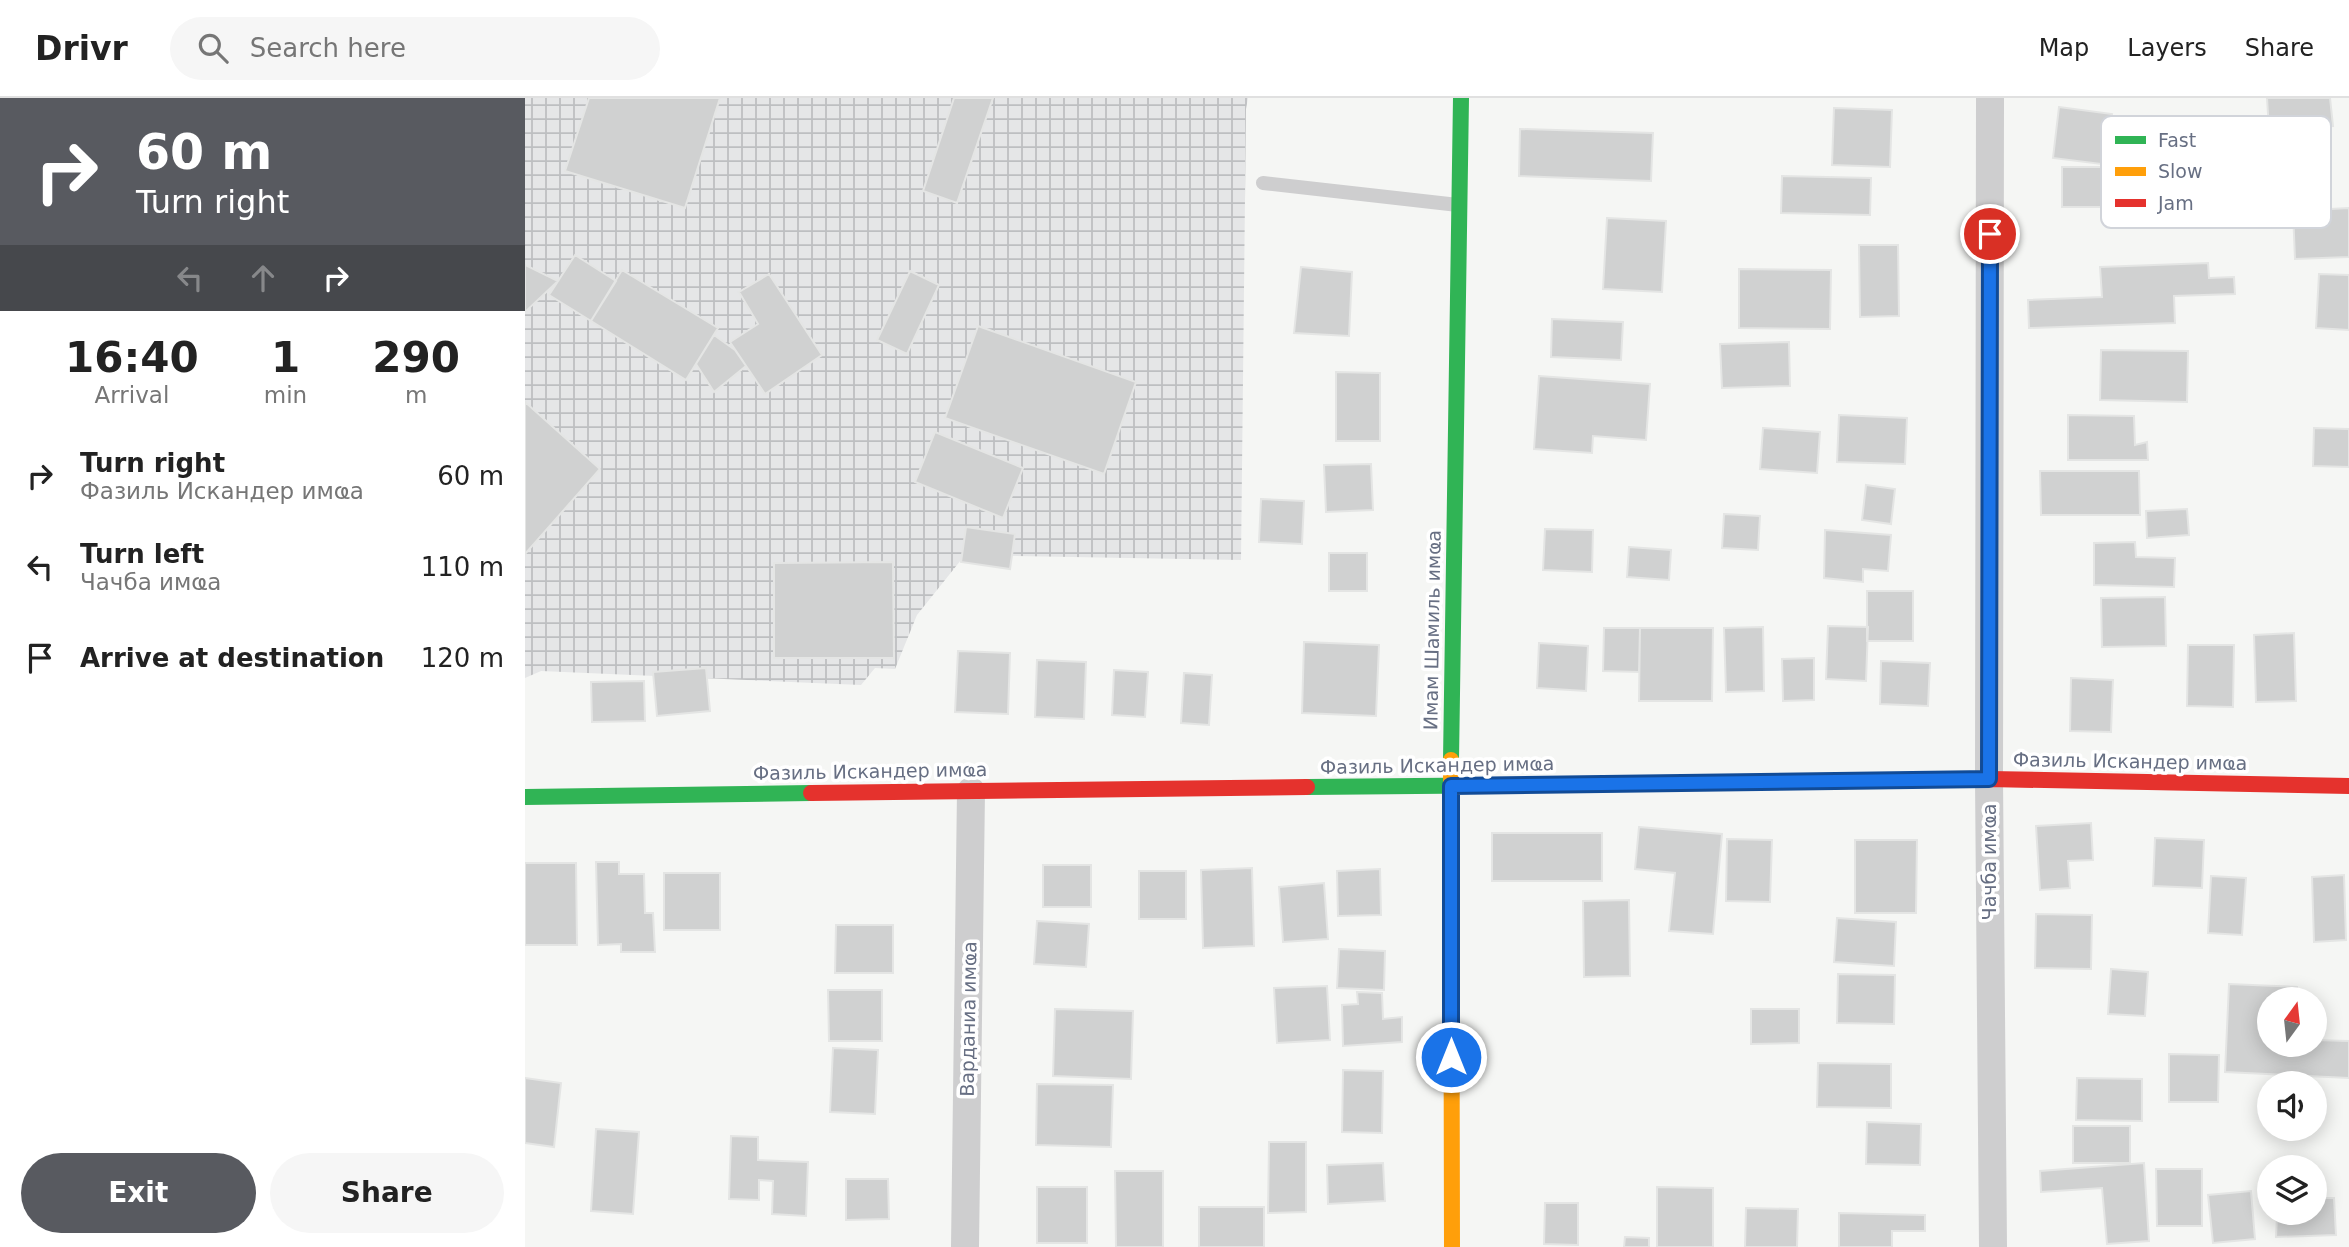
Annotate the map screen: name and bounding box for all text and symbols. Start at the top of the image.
search box [170,17,660,80]
text: Drivr [35,29,128,68]
icon: search [194,29,232,67]
text: Search here [250,33,406,63]
text: Map [2039,34,2089,62]
text: Layers [2127,34,2207,62]
text: Share [2245,34,2314,62]
legend [2101,116,2331,228]
text: 60 m [136,124,272,181]
icon: right [21,126,112,217]
text: Fast [2158,129,2196,151]
text: Slow [2158,160,2203,182]
text: Turn right [136,183,289,221]
text: Jam [2157,192,2194,214]
pin [1960,204,2020,264]
icon: arrive [1971,215,2009,253]
icon: left [171,259,209,297]
icon: ahead [244,259,282,297]
icon: right [317,259,355,297]
text: 16:40 [65,333,199,382]
text: 1 [271,333,300,382]
text: 290 [372,333,460,382]
text: Arrival [95,382,169,408]
text: min [264,382,307,408]
text: m [405,382,427,408]
text: Turn right [80,448,225,478]
icon: right [21,457,59,495]
text: 60 m [437,461,504,491]
text: Фазиль Искандер имҩа [80,478,364,504]
street label: Имам Шамиль имҩа [1419,530,1445,730]
text: Turn left [80,539,204,569]
icon: left [21,548,59,586]
text: 110 m [421,552,504,582]
text: Чачба имҩа [80,569,221,595]
icon: arrive [21,639,59,677]
text: Arrive at destination [80,643,384,673]
text: 120 m [421,643,504,673]
street label: Фазиль Искандер имҩа [2013,748,2247,774]
street label: Фазиль Искандер имҩа [1320,752,1554,778]
street label: Фазиль Искандер имҩа [753,758,987,784]
street label: Чачба имҩа [1978,804,2000,920]
street label: Варданиа имҩа [956,941,980,1097]
north arrow [2257,987,2327,1057]
map controls [2257,987,2327,1225]
position arrow [1414,1020,1488,1094]
button: sound [2257,1071,2327,1141]
button: Exit [21,1153,256,1233]
button: Share [270,1153,504,1233]
button: layers [2257,1155,2327,1225]

